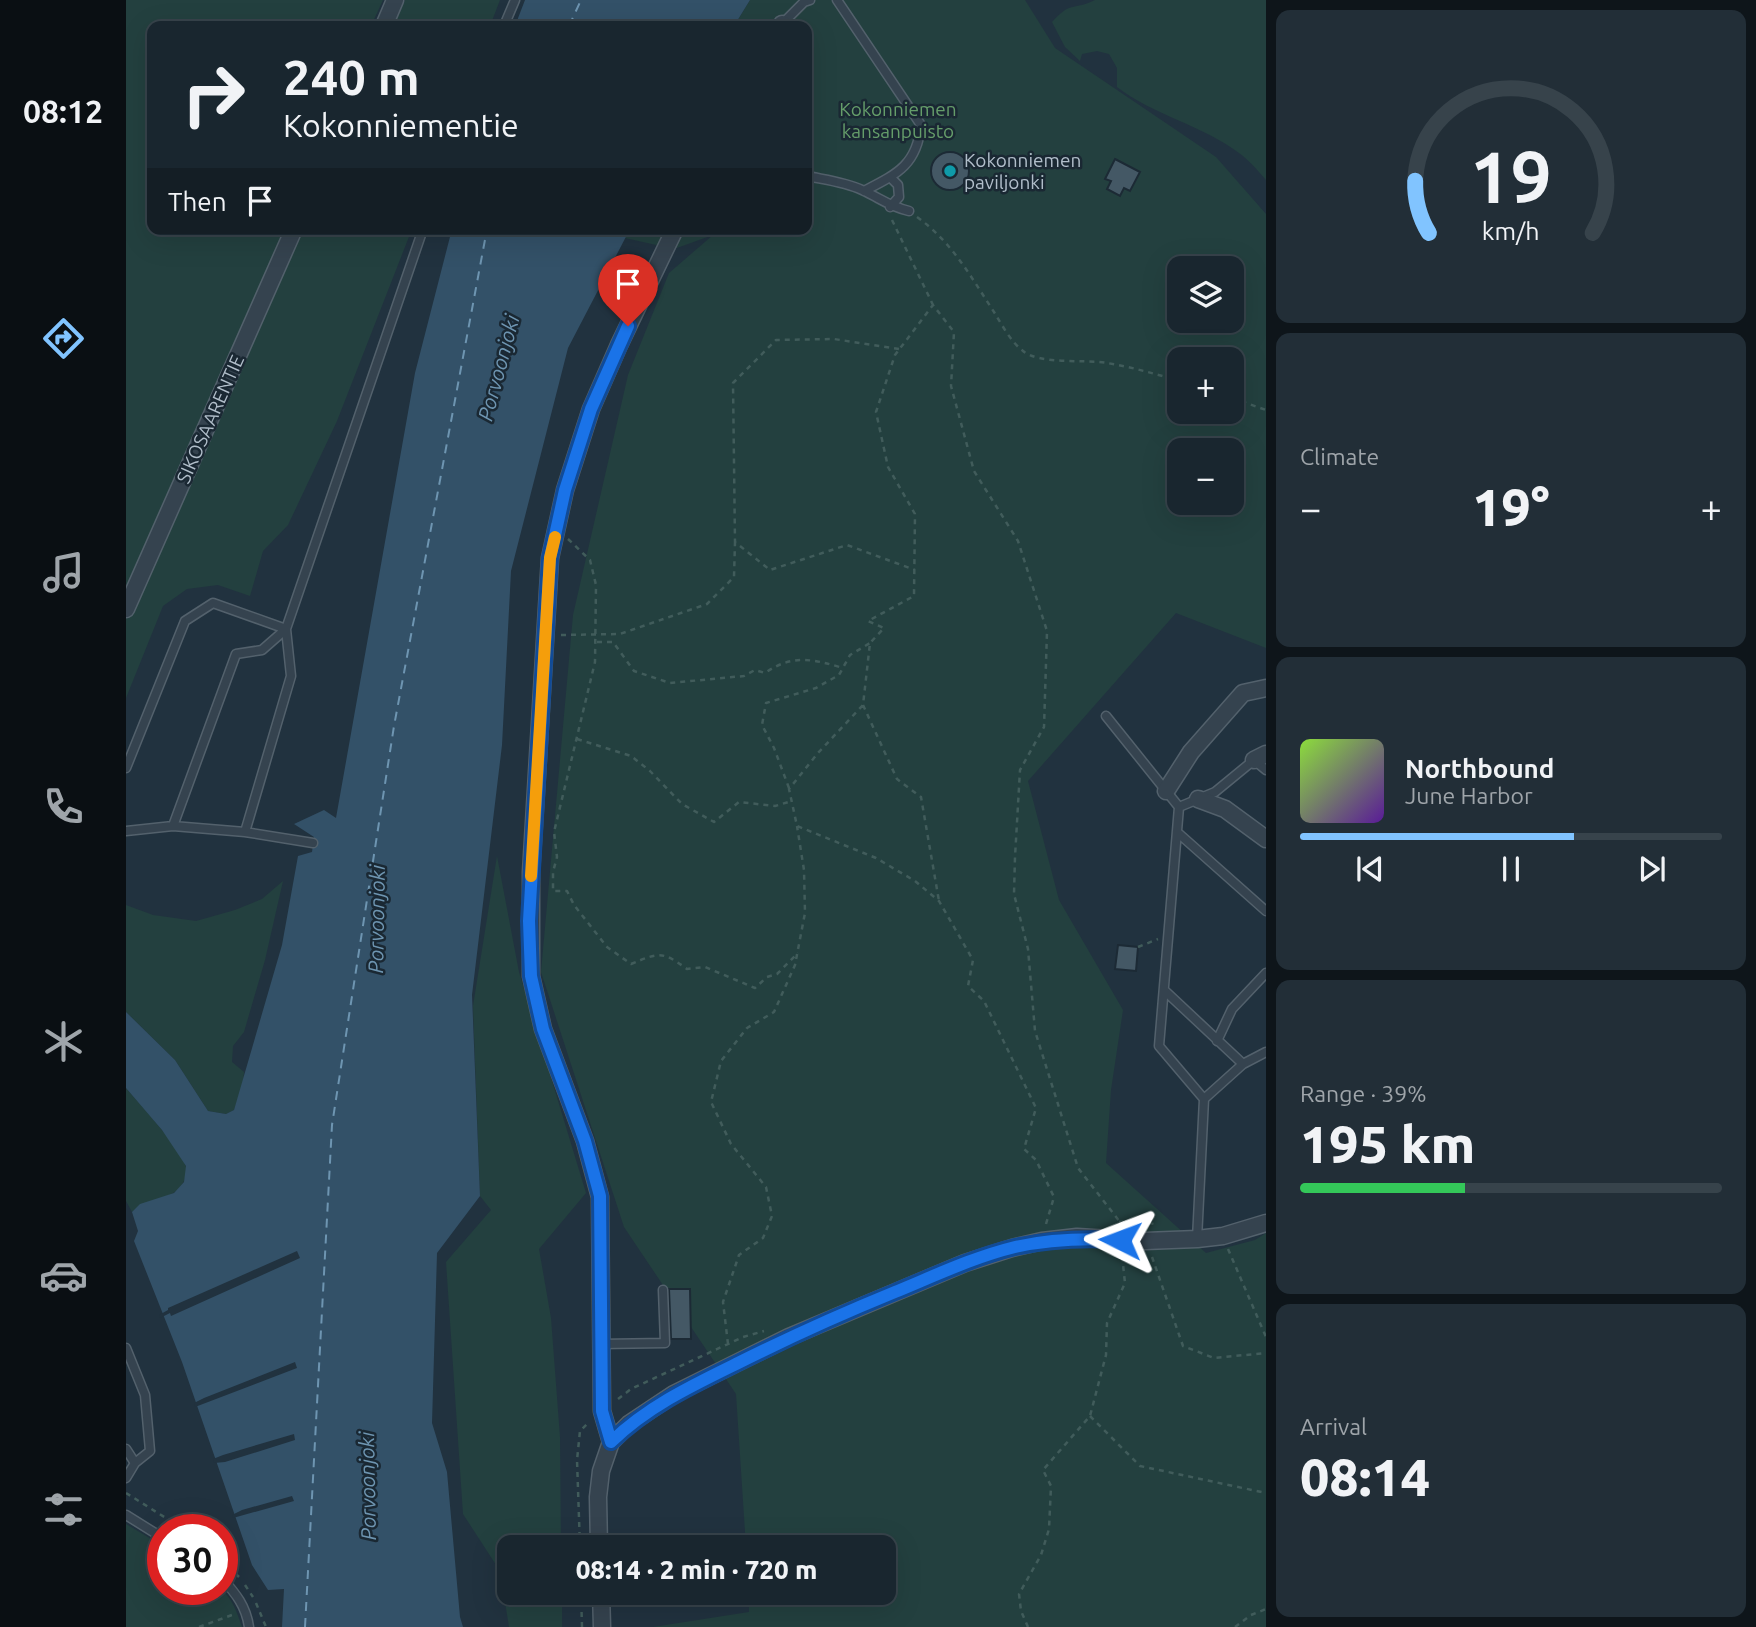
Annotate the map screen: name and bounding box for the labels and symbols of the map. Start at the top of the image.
park label: Kokonniemen kansanpuisto [839,98,957,142]
place label: Kokonniemen paviljonki [964,149,1081,193]
marker: Kokonniemen paviljonki [942,163,958,179]
pin [598,254,658,326]
water label: Porvoonjoki [472,311,524,423]
street label: SIKOSAARENTIE [172,351,248,487]
water label: Porvoonjoki [363,864,389,974]
position arrow [1083,1203,1157,1277]
water label: Porvoonjoki [354,1431,380,1541]
speed limit sign: 30 [147,1514,238,1605]

